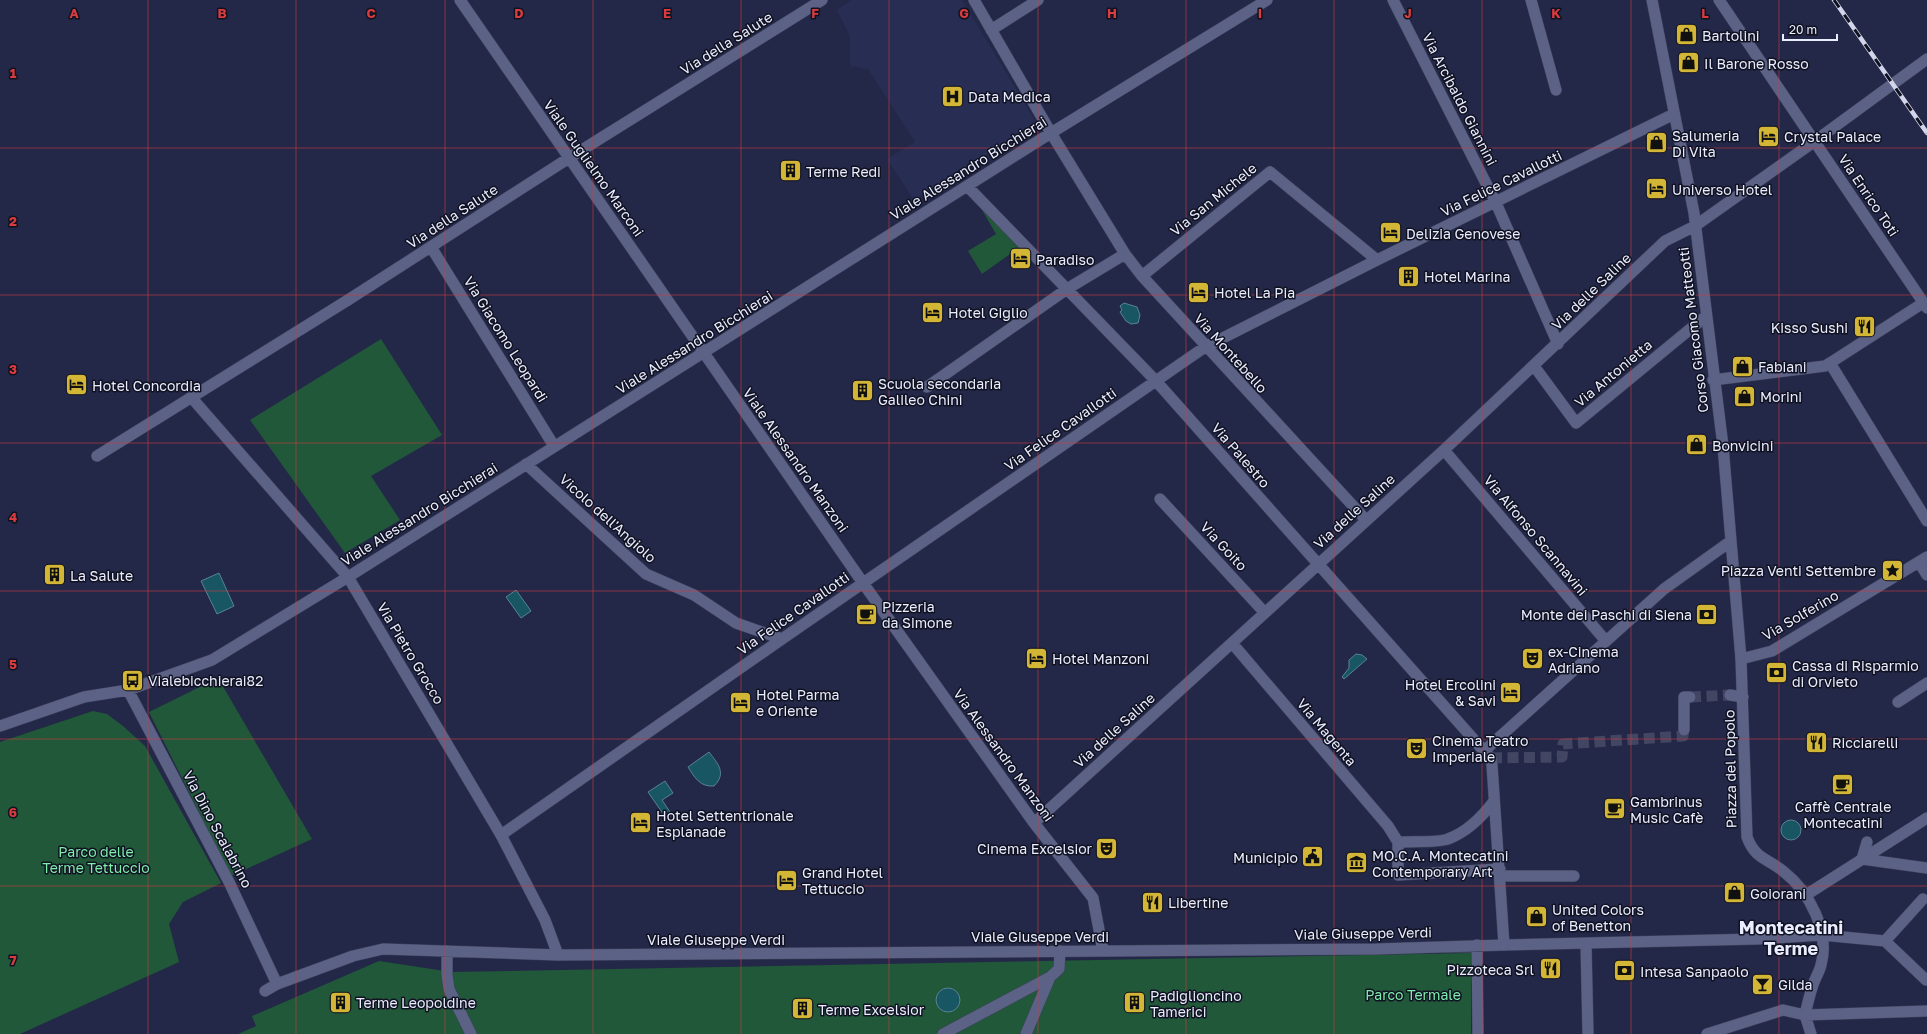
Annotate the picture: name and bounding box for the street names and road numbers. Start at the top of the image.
street label: Via della Salute [677,8,775,78]
street label: Via Arcibaldo Giannini [1419,30,1501,168]
street label: Viale Guglielmo Marconi [540,96,648,240]
street label: Viale Alessandro Bicchierai [886,113,1050,223]
street label: Via Felice Cavallotti [1438,146,1564,220]
street label: Via Enrico Toti [1835,151,1903,239]
street label: Via San Michele [1166,159,1260,239]
street label: Via della Salute [403,180,501,252]
street label: Corso Giacomo Matteotti [1674,246,1712,414]
street label: Via delle Saline [1548,249,1634,333]
street label: Via Giacomo Leopardi [460,273,552,405]
street label: Viale Alessandro Bicchierai [612,287,776,397]
street label: Via Montebello [1191,310,1271,396]
street label: Via Antonietta [1571,336,1655,410]
street label: Via Felice Cavallotti [1001,384,1119,474]
street label: Viale Alessandro Manzoni [740,385,852,535]
street label: Via Palestro [1208,419,1274,491]
street label: Viale Alessandro Bicchierai [337,459,501,569]
street label: Vicolo dell'Angiolo [556,470,660,566]
street label: Via delle Saline [1310,470,1398,552]
street label: Via Alfonso Scannavini [1480,471,1592,599]
street label: Via Goito [1197,518,1251,574]
street label: Via Felice Cavallotti [734,568,852,658]
street label: Via Solferino [1759,586,1841,644]
street label: Via Pietro Grocco [374,599,448,707]
street label: Via Alessandro Manzoni [950,685,1058,825]
street label: Via delle Saline [1070,689,1158,771]
street label: Via Magenta [1294,695,1360,769]
street label: Piazza del Popolo [1720,710,1740,828]
street label: Via Dino Scalabrino [180,767,256,891]
street label: Viale Giuseppe Verdi [1294,923,1432,943]
street label: Viale Giuseppe Verdi [971,928,1109,945]
street label: Viale Giuseppe Verdi [647,931,785,948]

